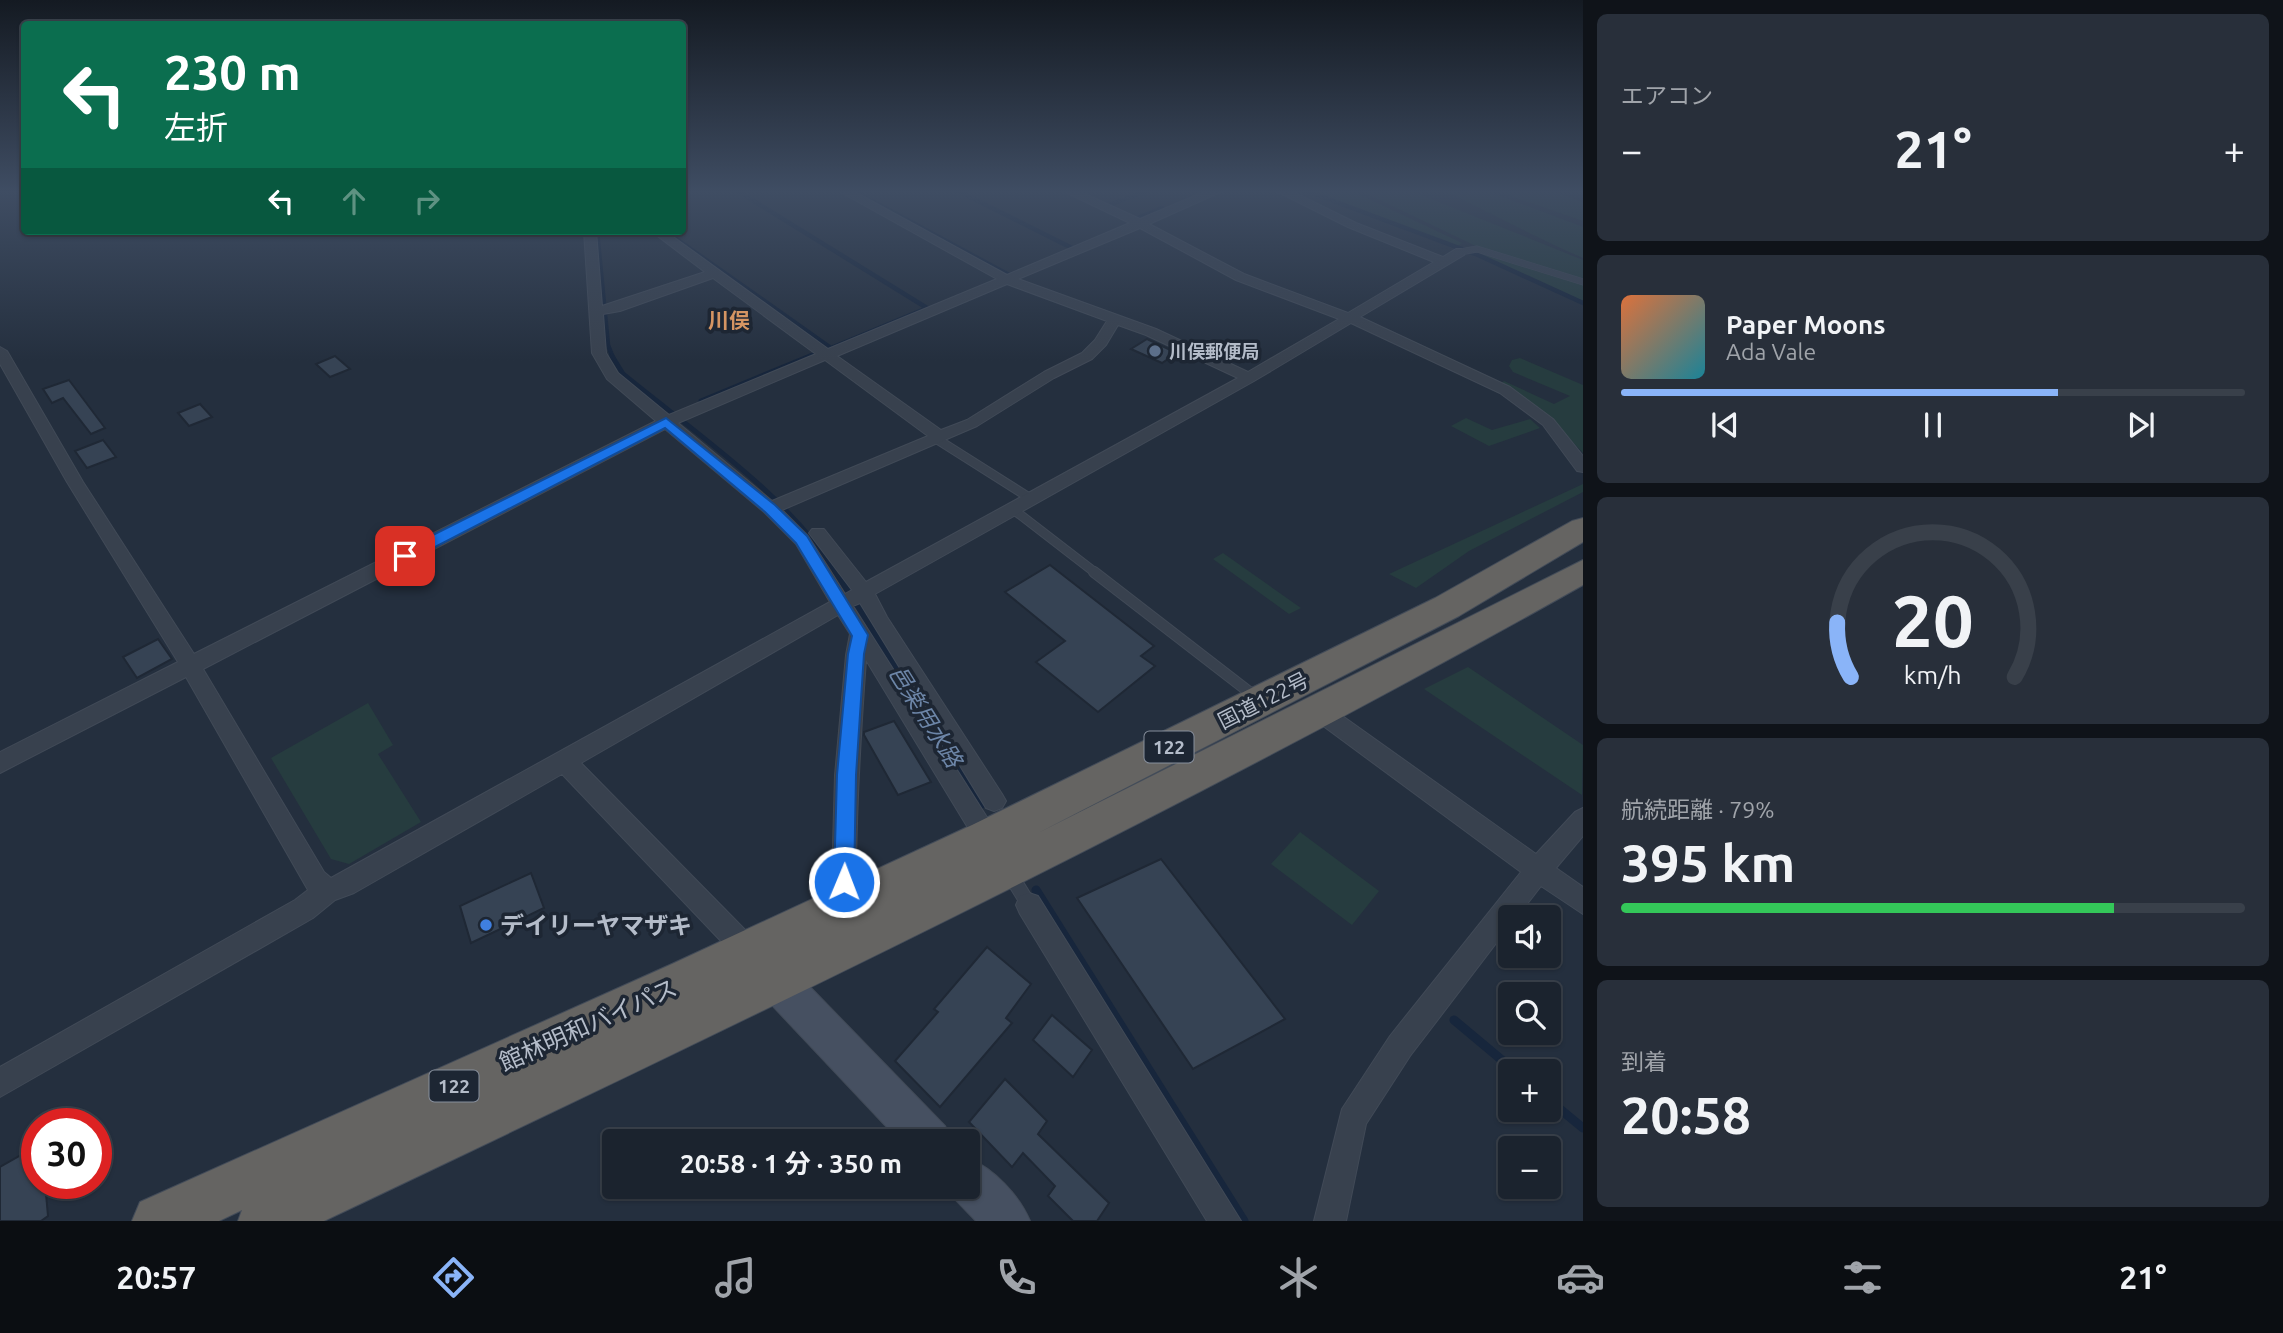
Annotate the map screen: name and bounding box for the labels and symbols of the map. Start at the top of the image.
district label: 川俣 [708,308,750,332]
place label: 川俣郵便局 [1169,341,1259,361]
marker: 川俣郵便局 [1147,343,1163,359]
pin [375,526,435,586]
water label: 邑楽用水路 [885,661,968,773]
street label: 国道122号 [1214,667,1312,733]
road number: 122 [1144,732,1194,762]
position arrow [807,845,881,919]
place label: デイリーヤマザキ [500,912,692,939]
marker: デイリーヤマザキ [478,917,494,933]
street label: 館林明和バイパス [495,974,681,1076]
road number: 122 [430,1070,478,1102]
speed limit sign: 30 [21,1108,112,1199]

